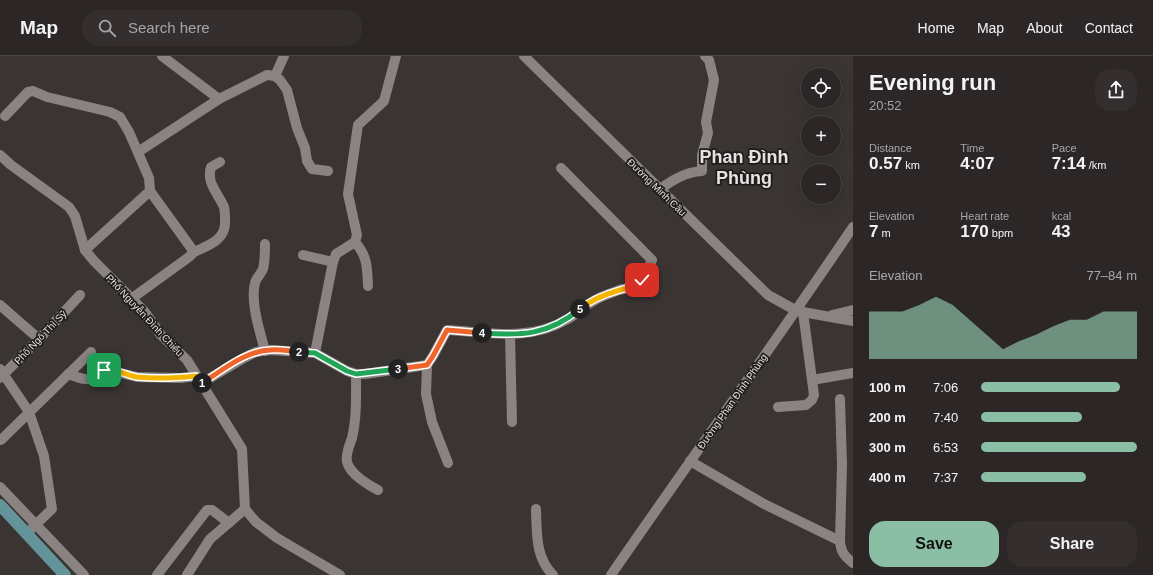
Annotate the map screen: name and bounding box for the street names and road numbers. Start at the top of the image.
street label: Đường Minh Cầu [625,157,688,218]
street label: Phố Nguyễn Đình Chiểu [104,271,186,359]
street label: Phố Ngô Thì Sỹ [12,308,69,366]
street label: Đường Phan Đình Phùng [695,352,769,451]

